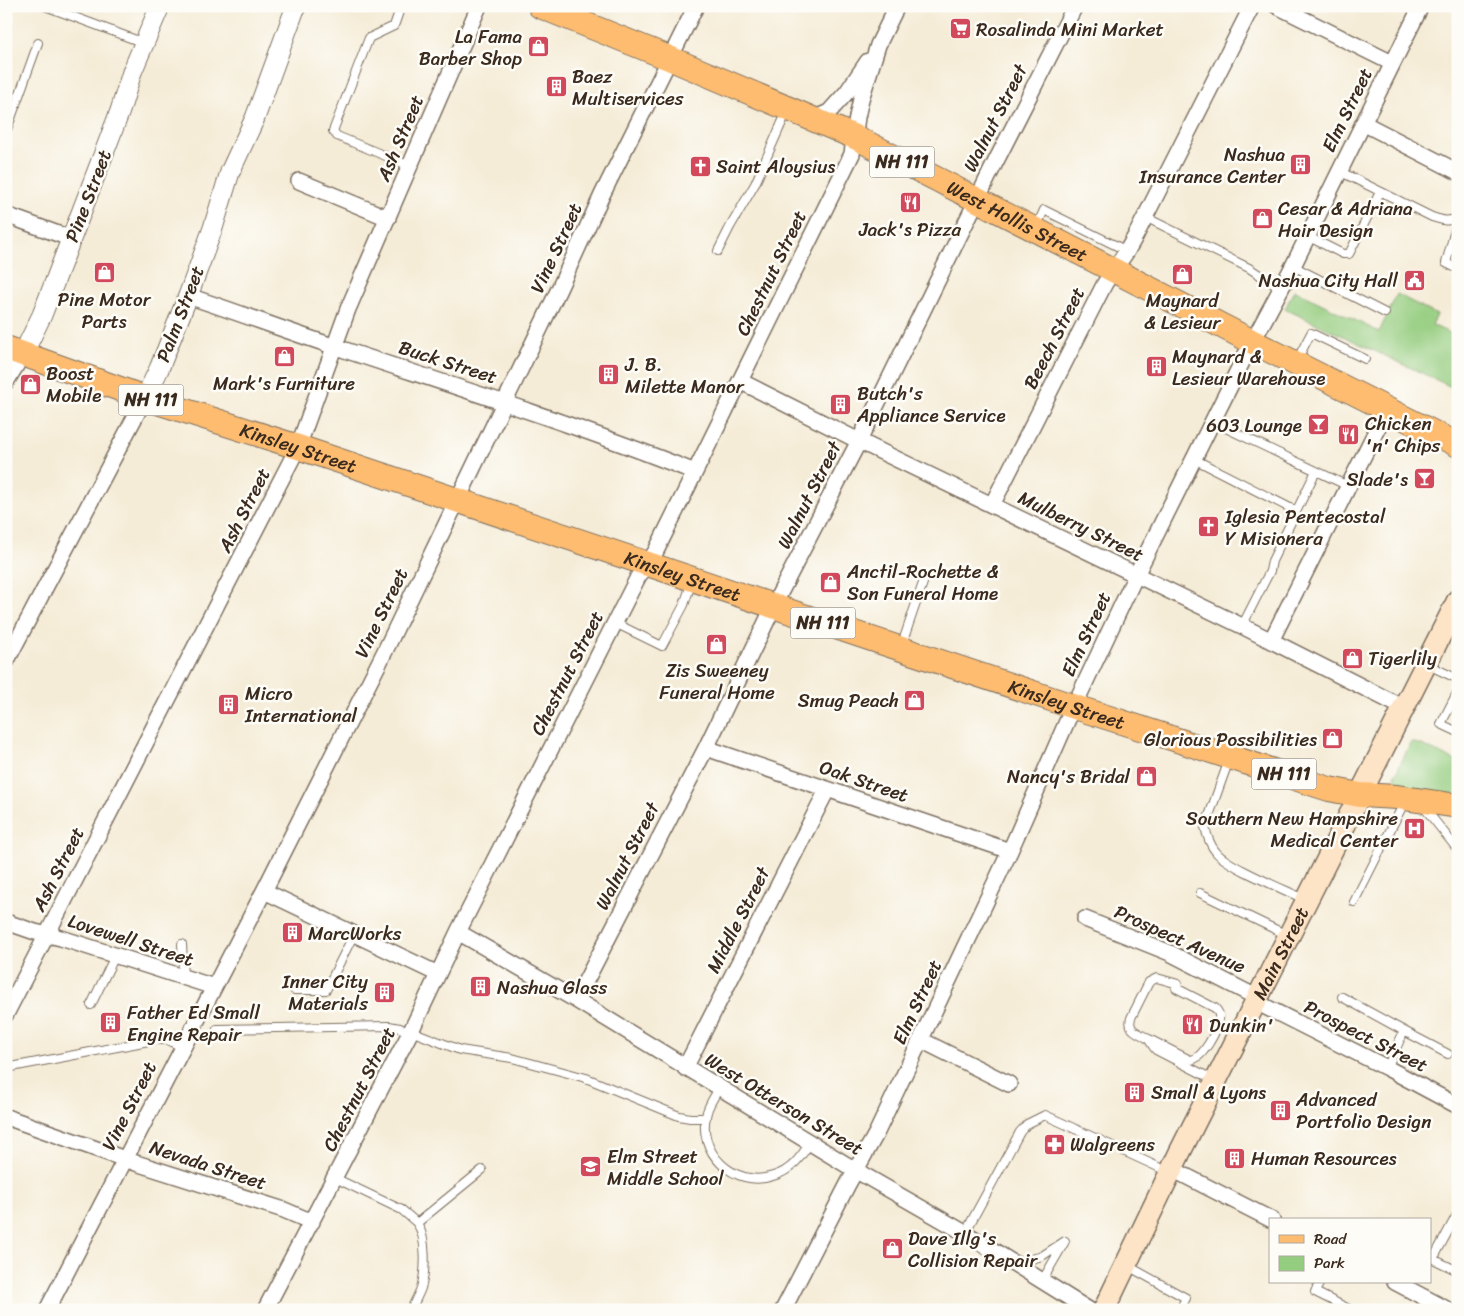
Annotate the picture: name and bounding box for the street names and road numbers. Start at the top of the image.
street label: Walnut Street [954,57,1037,178]
street label: Elm Street [1312,62,1382,158]
street label: Ash Street [367,90,433,187]
street label: Pine Street [55,145,121,247]
road number: NH 111 [870,146,934,178]
street label: West Hollis Street [941,171,1094,271]
street label: Vine Street [521,197,591,299]
street label: Chestnut Street [726,205,816,341]
street label: Palm Street [146,261,214,367]
street label: Beech Street [1014,281,1094,395]
street label: Buck Street [394,331,502,393]
road number: NH 111 [118,384,184,416]
street label: Kinsley Street [236,413,361,482]
street label: Walnut Street [768,434,851,555]
street label: Ash Street [208,462,279,559]
street label: Mulberry Street [1012,481,1150,571]
street label: Kinsley Street [620,541,745,611]
street label: Vine Street [345,562,417,664]
street label: Elm Street [1052,586,1120,682]
street label: Chestnut Street [521,605,613,741]
road number: NH 111 [790,608,856,638]
street label: Kinsley Street [1004,669,1129,739]
street label: Oak Street [815,750,913,812]
road number: NH 111 [1252,759,1316,790]
street label: Walnut Street [586,795,669,916]
street label: Ash Street [22,821,93,918]
street label: Middle Street [697,860,780,979]
street label: Prospect Avenue [1109,895,1251,983]
street label: Main Street [1243,901,1318,1006]
street label: Lovewell Street [64,904,198,976]
street label: Elm Street [883,954,951,1050]
street label: Prospect Street [1298,991,1434,1081]
street label: Chestnut Street [313,1021,405,1157]
street label: West Otterson Street [698,1043,870,1165]
street label: Vine Street [92,1055,166,1157]
street label: Nevada Street [145,1131,271,1199]

